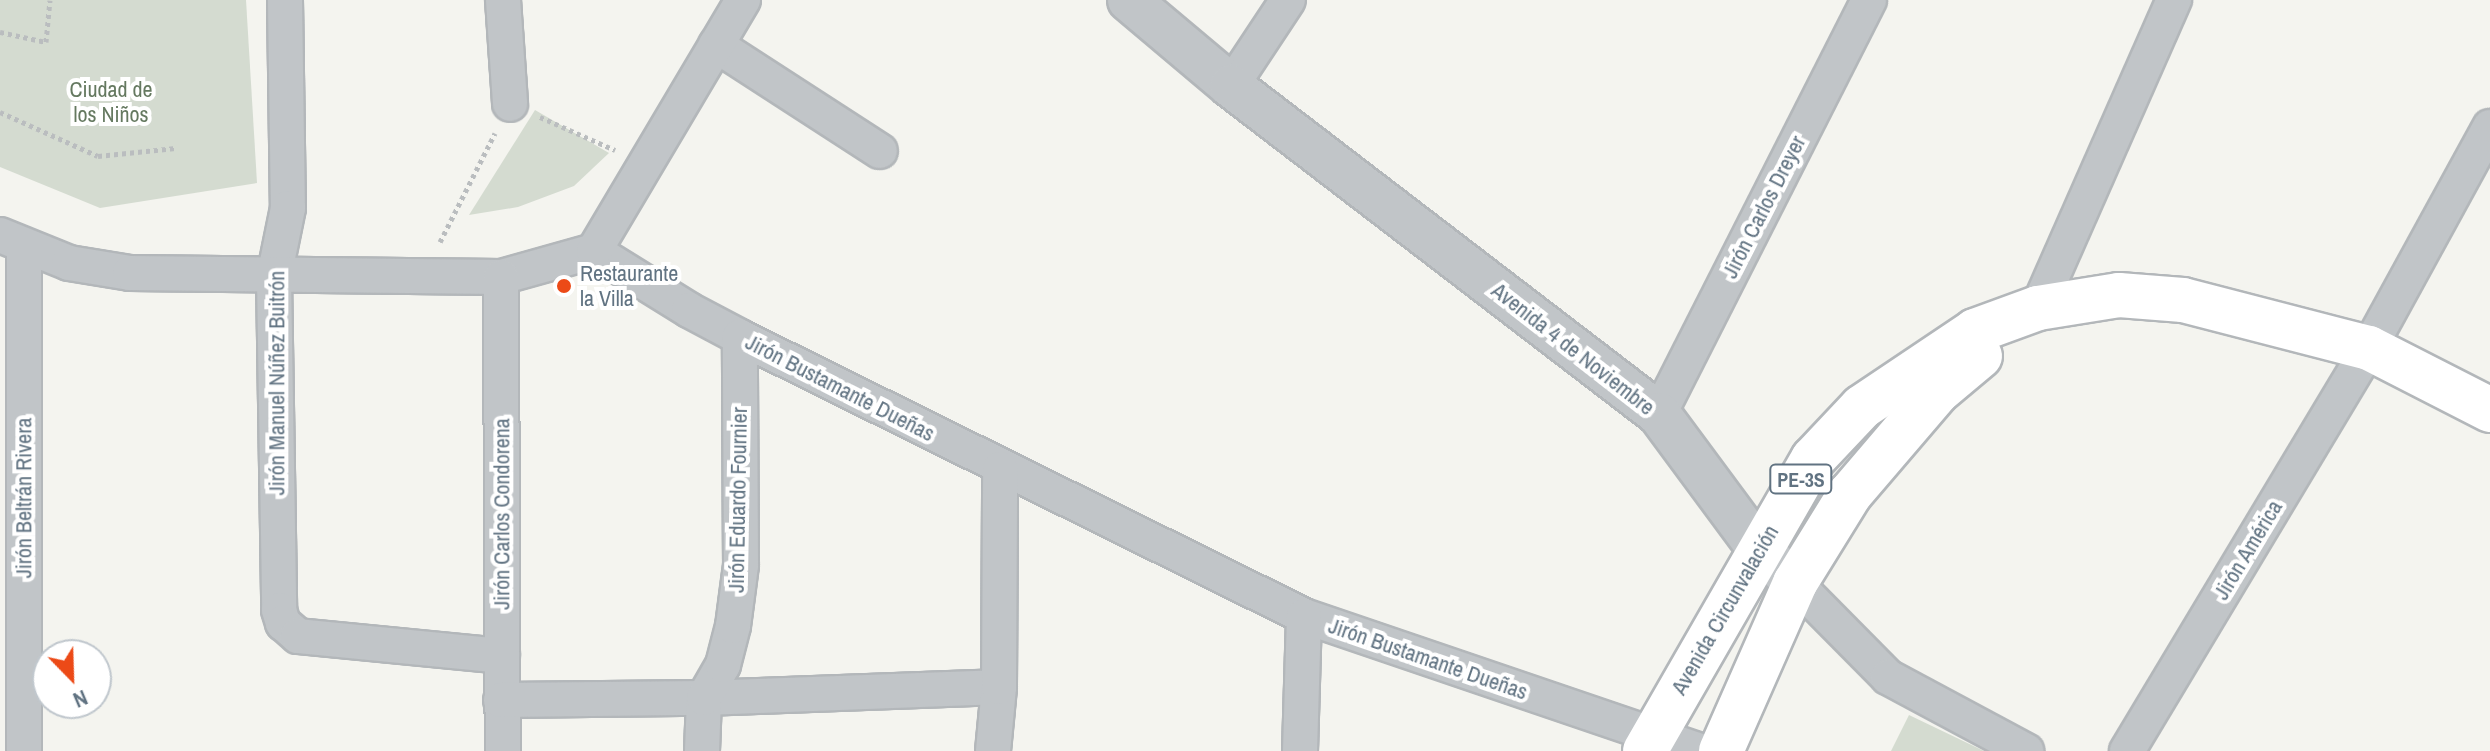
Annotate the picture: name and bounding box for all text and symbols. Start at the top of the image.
park label: Ciudad de los Niños [69,76,153,128]
street label: Jirón Carlos Dreyer [1717,131,1811,283]
place label: Restaurante la Villa [580,260,678,312]
street label: Jirón Manuel Núñez Buitrón [264,271,290,495]
marker: Restaurante la Villa [555,277,573,295]
street label: Avenida 4 de Noviembre [1486,277,1660,421]
street label: Jirón Bustamante Dueñas [741,329,939,447]
street label: Jirón Eduardo Fournier [723,407,753,593]
street label: Jirón Beltrán Rivera [11,418,37,578]
street label: Jirón Carlos Condorena [489,418,515,610]
road number: PE-3S [1769,463,1833,495]
street label: Jirón América [2208,495,2288,605]
street label: Avenida Circunvalación [1666,521,1784,699]
street label: Jirón Bustamante Dueñas [1325,613,1531,705]
north arrow [32,639,112,719]
text: N [69,683,92,716]

